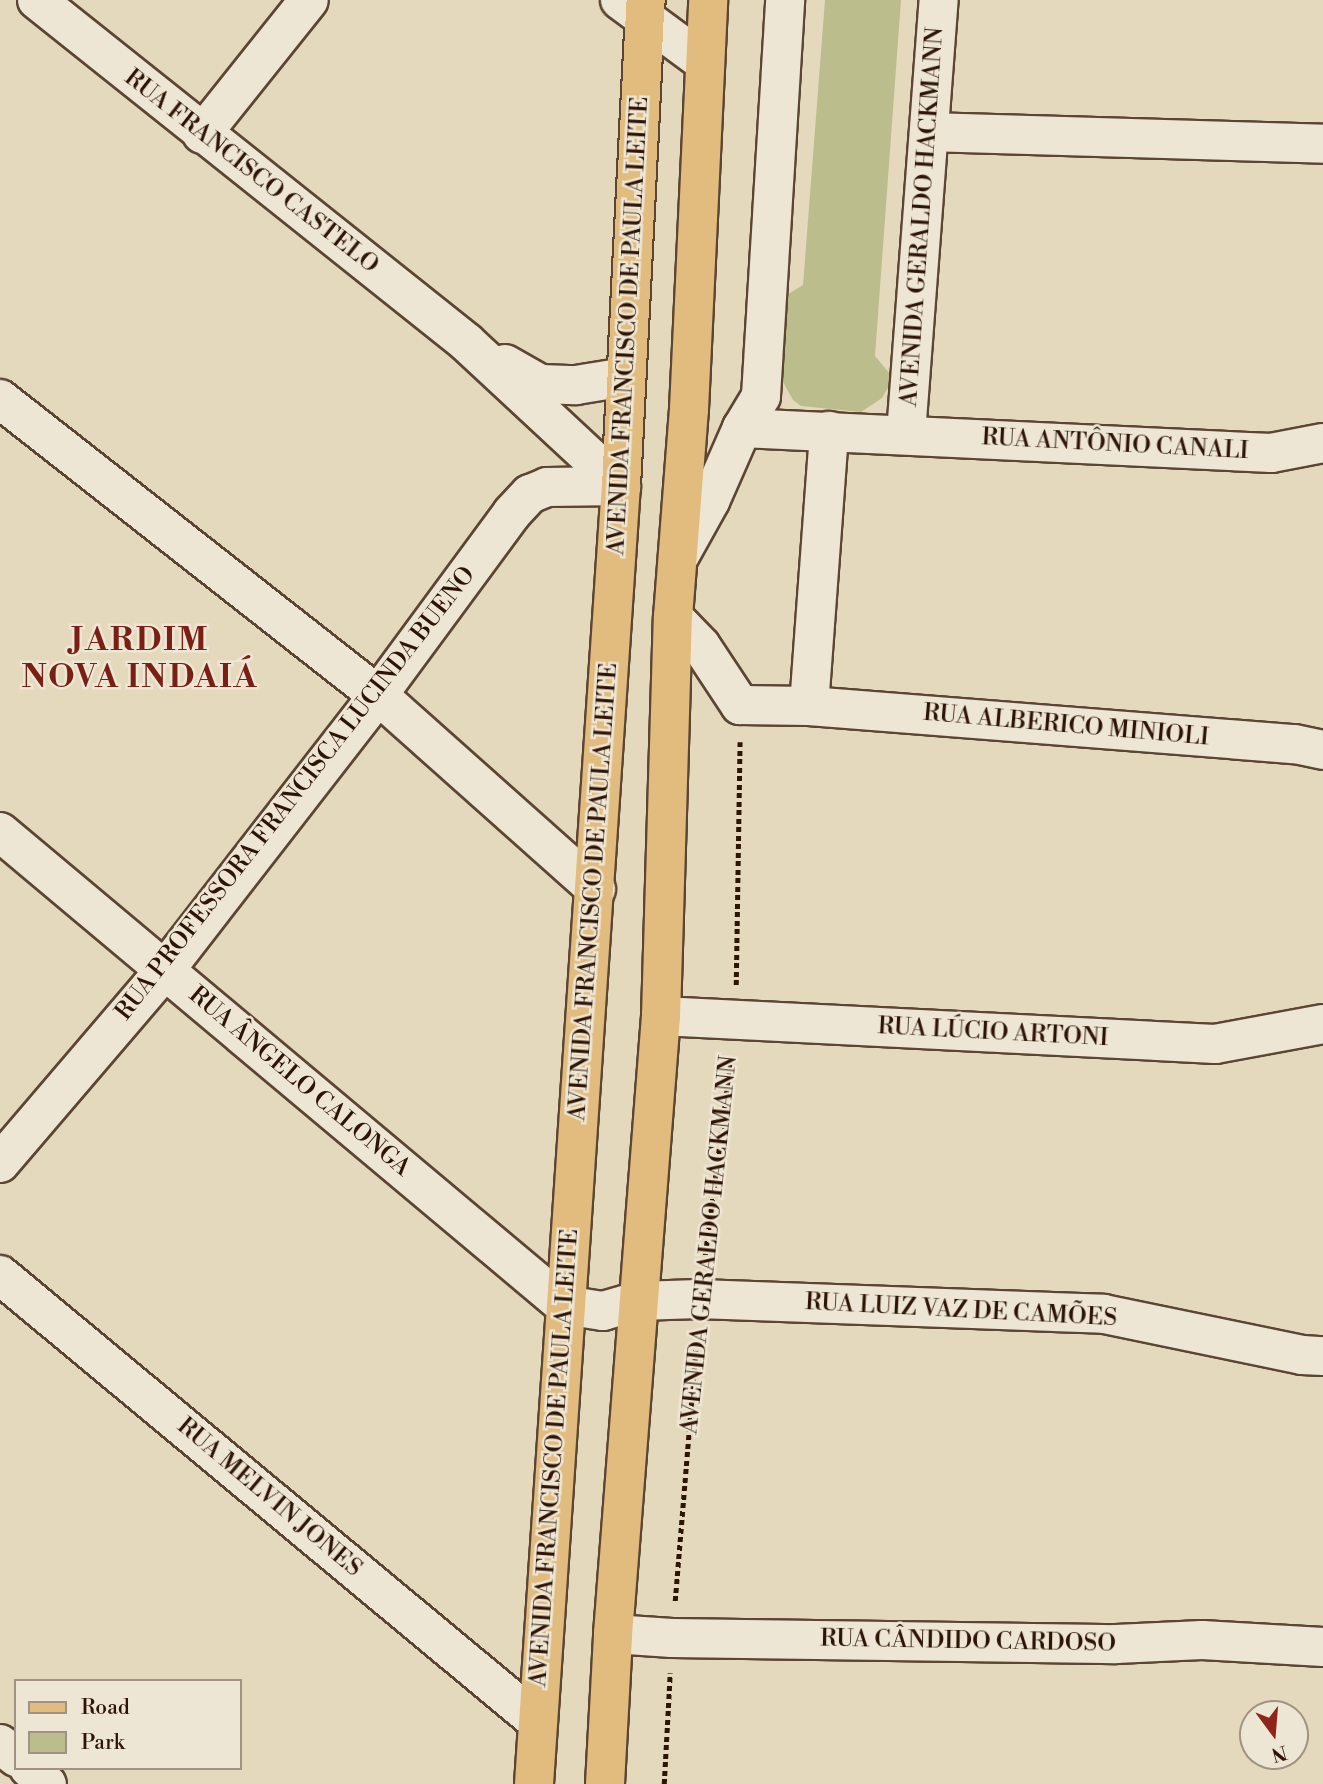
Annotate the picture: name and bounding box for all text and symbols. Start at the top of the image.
street label: AVENIDA GERALDO HACKMANN [895,26,951,408]
street label: RUA FRANCISCO CASTELO [118,64,384,280]
street label: AVENIDA FRANCISCO DE PAULA LEITE [603,96,655,556]
street label: RUA ANTÔNIO CANALI [981,424,1249,466]
street label: RUA PROFESSORA FRANCISCA LUCINDA BUENO [110,562,482,1026]
district label: JARDIM NOVA INDAIÁ [23,622,257,697]
street label: AVENIDA FRANCISCO DE PAULA LEITE [564,662,624,1122]
street label: RUA ALBERICO MINIOLI [922,699,1210,753]
street label: RUA ÂNGELO CALONGA [182,981,416,1183]
street label: RUA LÚCIO ARTONI [877,1013,1109,1053]
street label: AVENIDA GERALDO HACKMANN [676,1054,744,1436]
street label: AVENIDA FRANCISCO DE PAULA LEITE [525,1228,585,1688]
street label: RUA LUIZ VAZ DE CAMÕES [804,1288,1118,1334]
street label: RUA MELVIN JONES [171,1412,367,1584]
street label: RUA CÂNDIDO CARDOSO [820,1625,1116,1659]
legend [14,1679,242,1770]
text: Road [81,1695,130,1721]
north arrow [1239,1700,1309,1770]
text: Park [81,1730,125,1756]
text: N [1269,1740,1290,1767]

